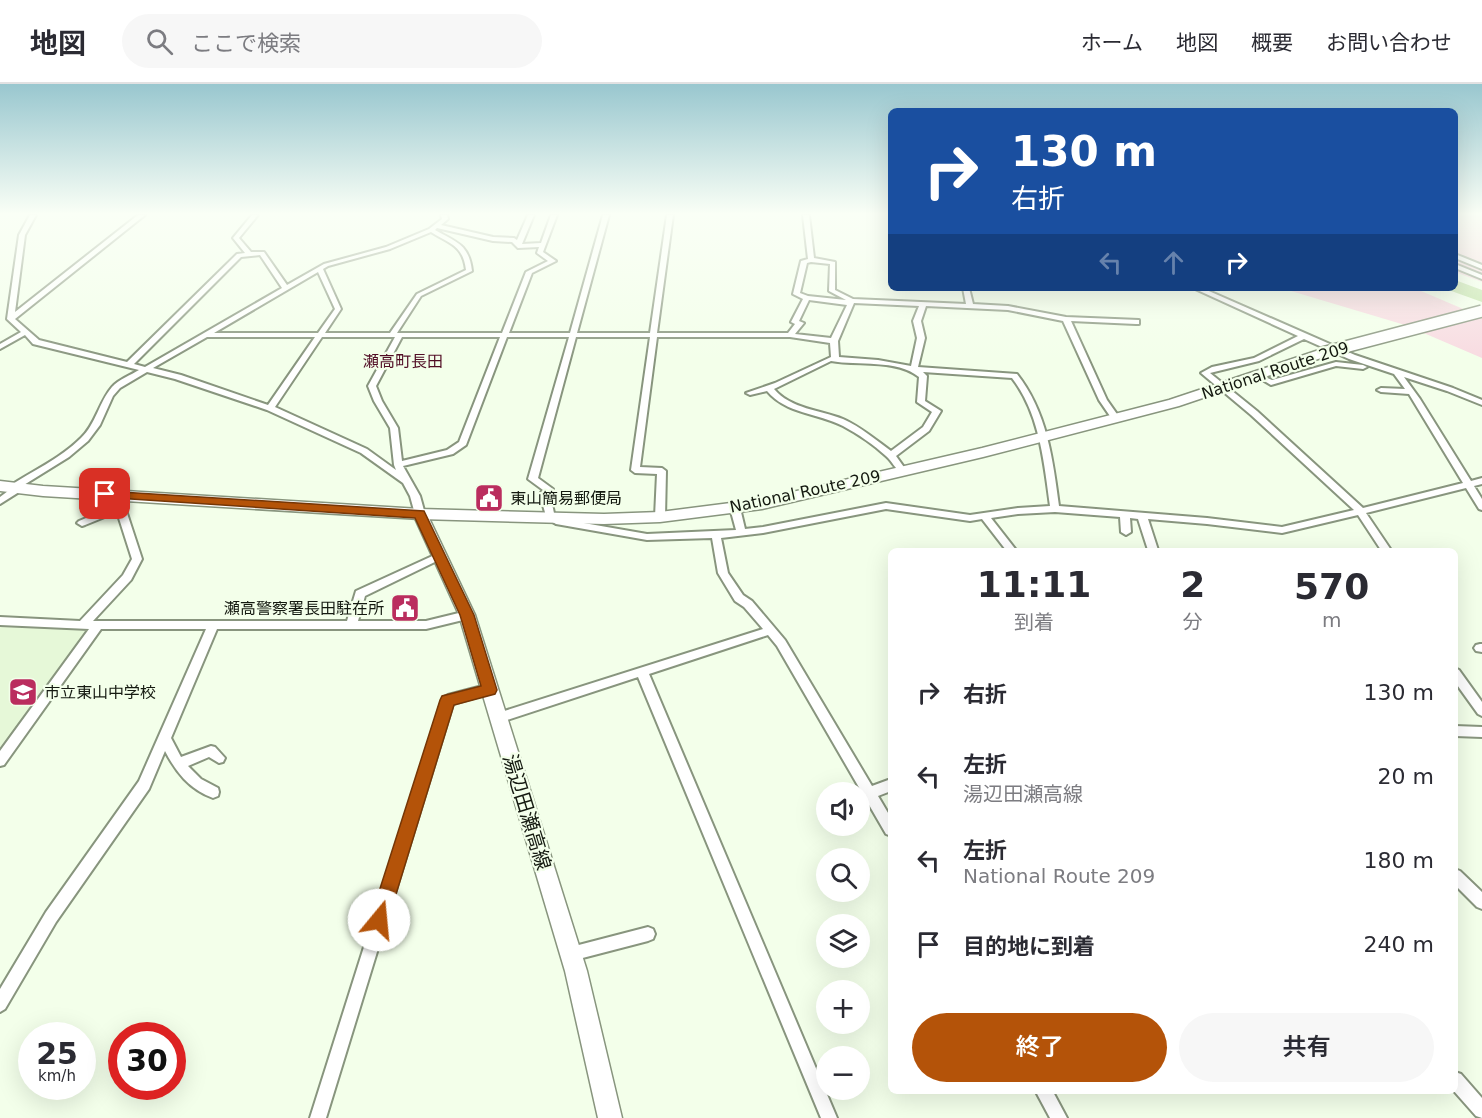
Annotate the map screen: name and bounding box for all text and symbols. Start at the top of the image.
search box [122,14,542,68]
icon: search [143,25,176,58]
text: 地図 [30,27,86,60]
text: ここで検索 [191,31,301,56]
text: ホーム [1081,31,1143,55]
text: 地図 [1176,31,1218,55]
text: 概要 [1251,31,1293,55]
text: お問い合わせ [1326,31,1452,55]
text: 130 m [1011,127,1157,176]
icon: right [912,132,990,210]
text: 右折 [1011,183,1065,214]
icon: left [1094,246,1127,279]
icon: ahead [1157,246,1190,279]
icon: right [1220,246,1253,279]
street label: National Route 209 [1199,338,1351,403]
district label: 瀬高町長田 [363,352,443,371]
street label: National Route 209 [728,466,882,517]
pin [79,468,130,519]
icon: arrive [88,477,121,510]
public building icon: 東山簡易郵便局 [473,482,505,514]
place label: 東山簡易郵便局 [510,489,622,508]
text: 11:11 [977,564,1091,605]
text: 2 [1180,564,1205,605]
text: 570 [1294,566,1369,607]
public building icon: 瀬高警察署長田駐在所 [389,592,421,624]
place label: 瀬高警察署長田駐在所 [224,599,384,618]
text: m [1322,608,1341,632]
text: 到着 [1014,610,1054,634]
text: 分 [1183,610,1203,634]
school or university icon: 市立東山中学校 [7,676,39,708]
icon: right [912,676,945,709]
text: 130 m [1364,680,1434,705]
text: 右折 [963,682,1007,707]
place label: 市立東山中学校 [44,683,156,702]
street label: 湯辺田瀬高線 [498,751,556,873]
text: 左折 [963,752,1007,777]
icon: left [912,760,945,793]
text: 20 m [1378,764,1434,789]
map controls [816,782,870,1100]
button: sound [816,782,870,836]
text: 湯辺田瀬高線 [963,782,1083,806]
text: 左折 [963,838,1007,863]
icon: left [912,844,945,877]
button: search [816,848,870,902]
text: 180 m [1364,848,1434,873]
text: National Route 209 [963,864,1155,888]
position arrow [347,888,411,952]
button: layers [816,914,870,968]
icon: arrive [912,928,945,961]
text: 240 m [1364,932,1434,957]
text: 目的地に到着 [963,934,1095,959]
button: + [816,980,870,1034]
button: 終了 [912,1013,1167,1082]
button: 共有 [1179,1013,1434,1082]
speed limit sign: 30 [108,1022,186,1100]
text: 25 [36,1036,78,1071]
button: − [816,1046,870,1100]
text: km/h [38,1067,76,1085]

